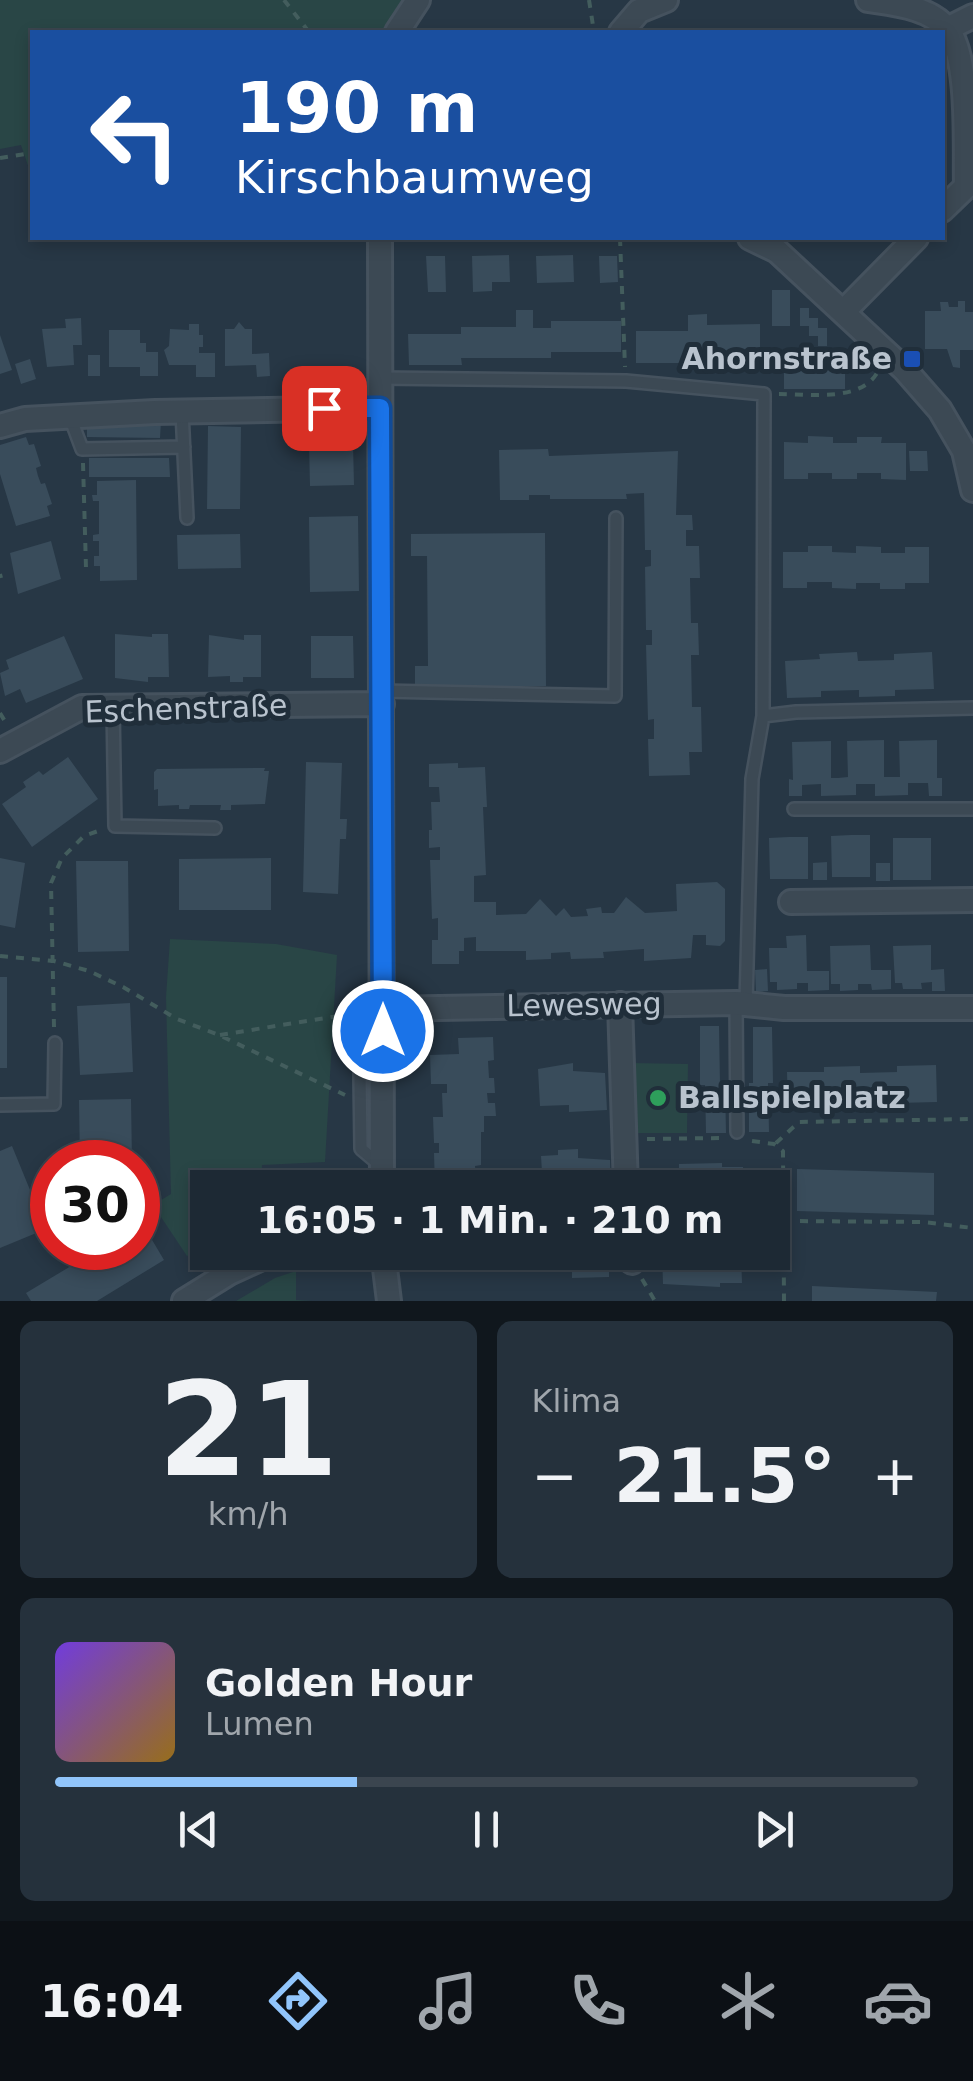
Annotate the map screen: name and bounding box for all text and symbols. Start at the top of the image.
text: 190 m [235,67,478,149]
icon: left [70,70,200,200]
text: Kirschbaumweg [235,151,594,204]
place label: Ahornstraße [682,341,892,376]
marker: Ahornstraße [901,348,923,370]
pin [282,366,367,451]
icon: arrive [297,381,352,436]
street label: Eschenstraße [84,687,288,730]
position arrow [331,979,435,1083]
street label: Lewesweg [506,986,662,1023]
place label: Ballspielplatz [678,1080,906,1115]
marker: Ballspielplatz [647,1087,669,1109]
speed limit sign: 30 [30,1140,160,1270]
text: 16:05 · 1 Min. · 210 m [257,1198,723,1242]
text: 21 [158,1354,339,1506]
text: Klima [532,1382,621,1420]
text: 21.5° [613,1432,836,1520]
text: − [532,1444,578,1508]
text: + [872,1444,918,1508]
text: km/h [208,1495,289,1533]
text: Golden Hour [205,1661,472,1705]
text: Lumen [205,1705,314,1743]
icon: previous [171,1802,226,1857]
icon: pause [459,1802,514,1857]
icon: next [747,1802,802,1857]
icon: directions [263,1966,333,2036]
icon: music [413,1966,483,2036]
icon: phone [563,1966,633,2036]
icon: climate [713,1966,783,2036]
icon: car [863,1966,933,2036]
text: 16:04 [40,1975,183,2028]

